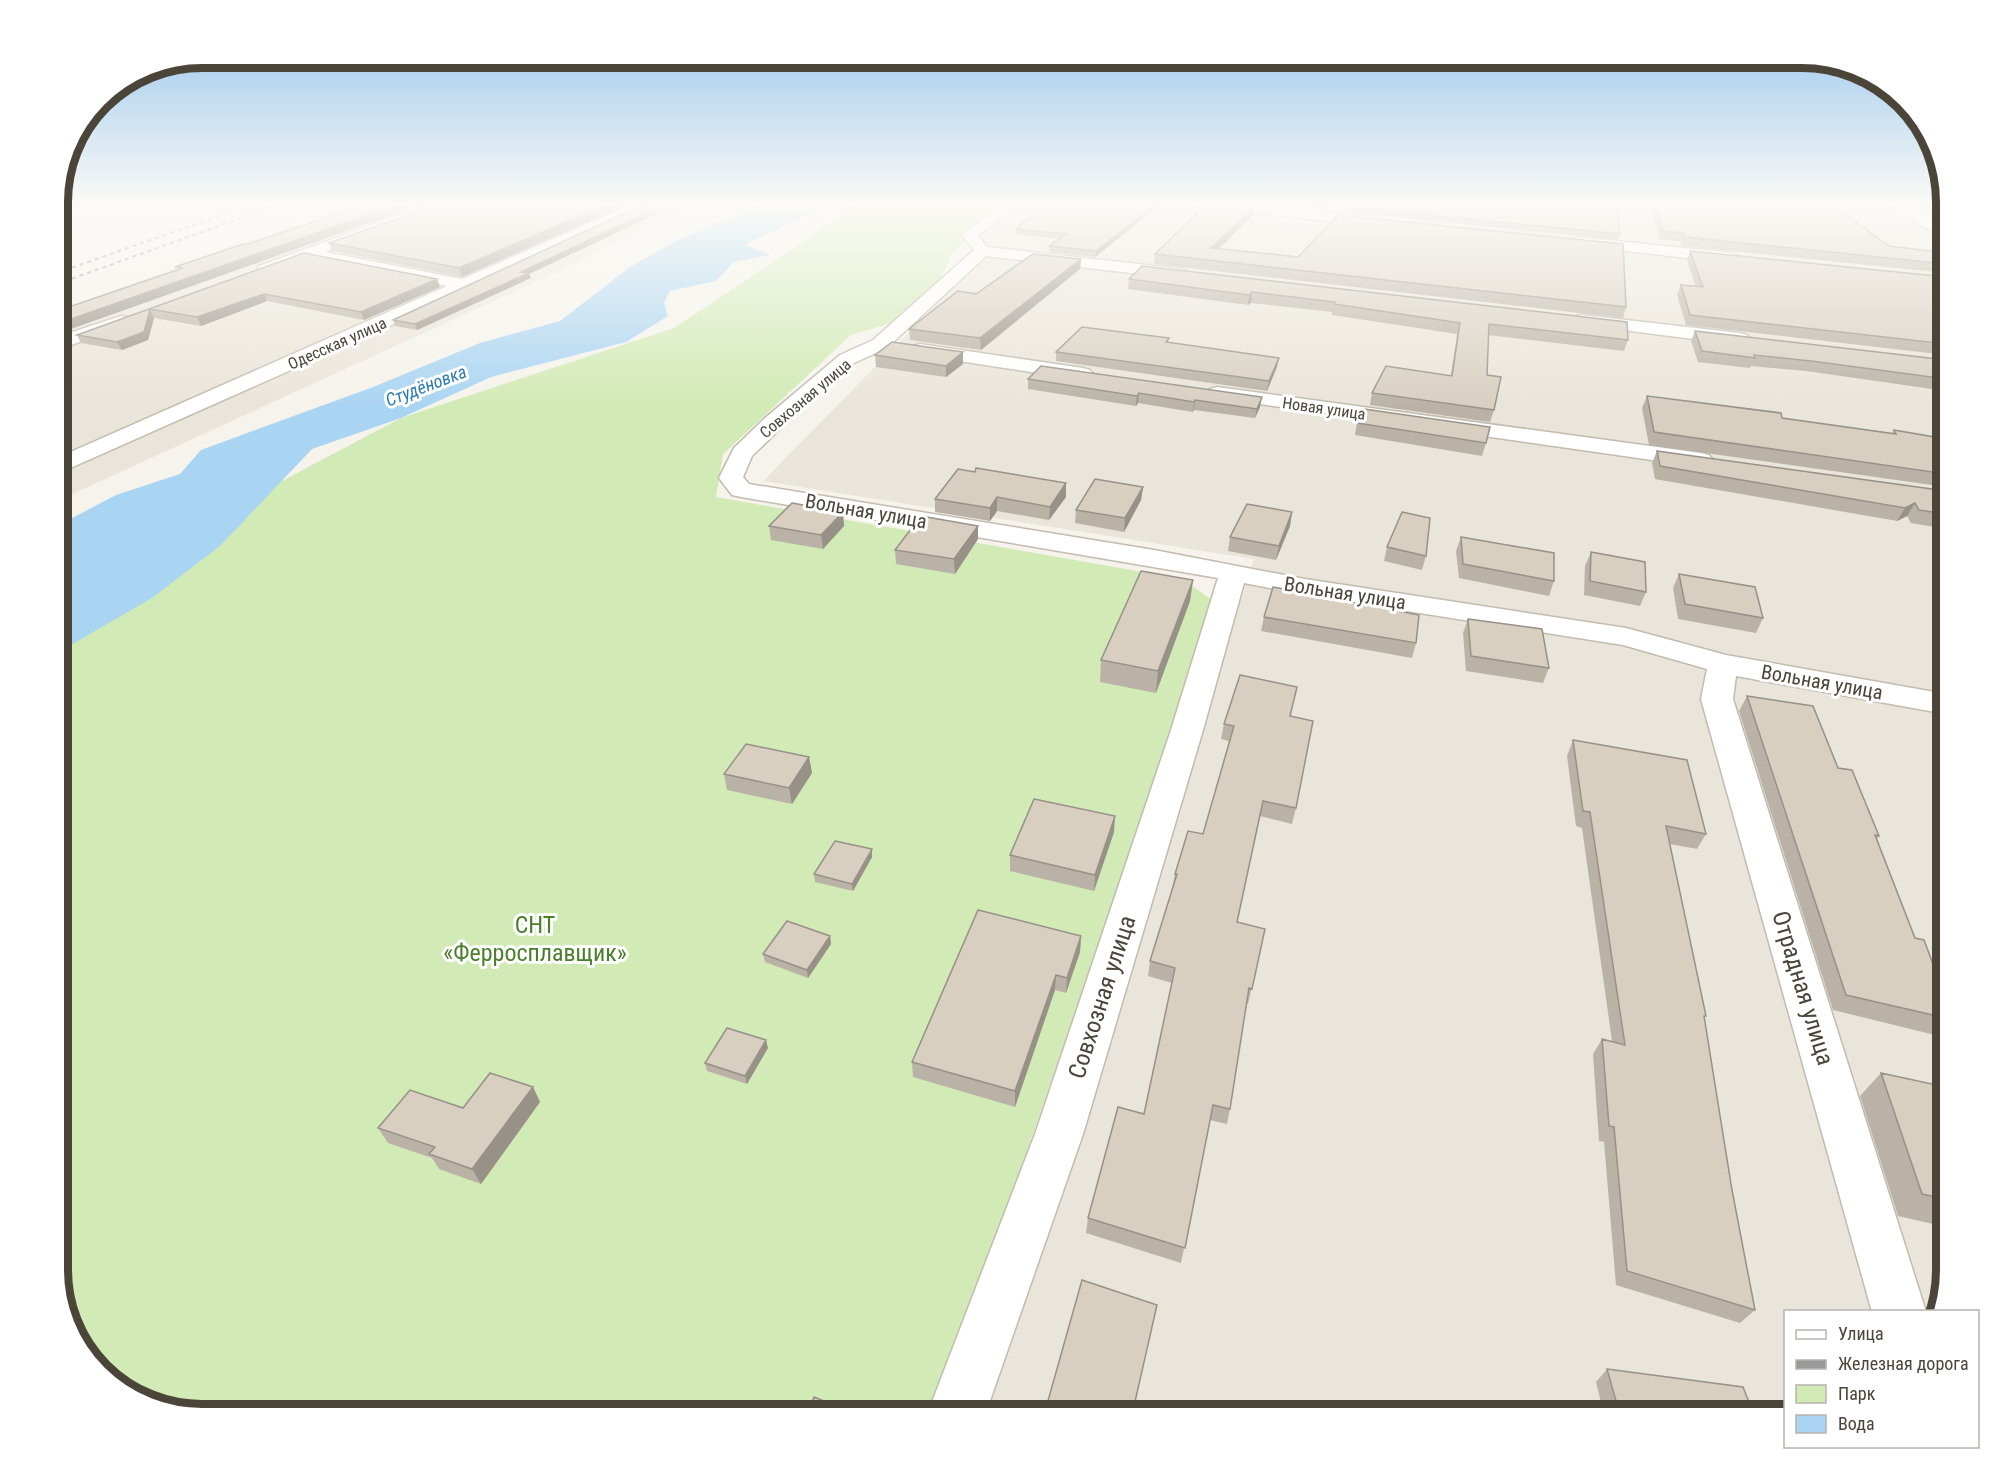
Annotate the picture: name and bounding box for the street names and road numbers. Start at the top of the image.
street label: Одесская улица [285,313,389,374]
street label: Совхозная улица [756,355,855,442]
street label: Новая улица [1281,393,1367,424]
street label: Вольная улица [803,489,929,533]
street label: Вольная улица [1282,572,1408,614]
street label: Вольная улица [1759,660,1885,704]
street label: Отрадная улица [1766,908,1840,1068]
street label: Совхозная улица [1062,912,1142,1082]

